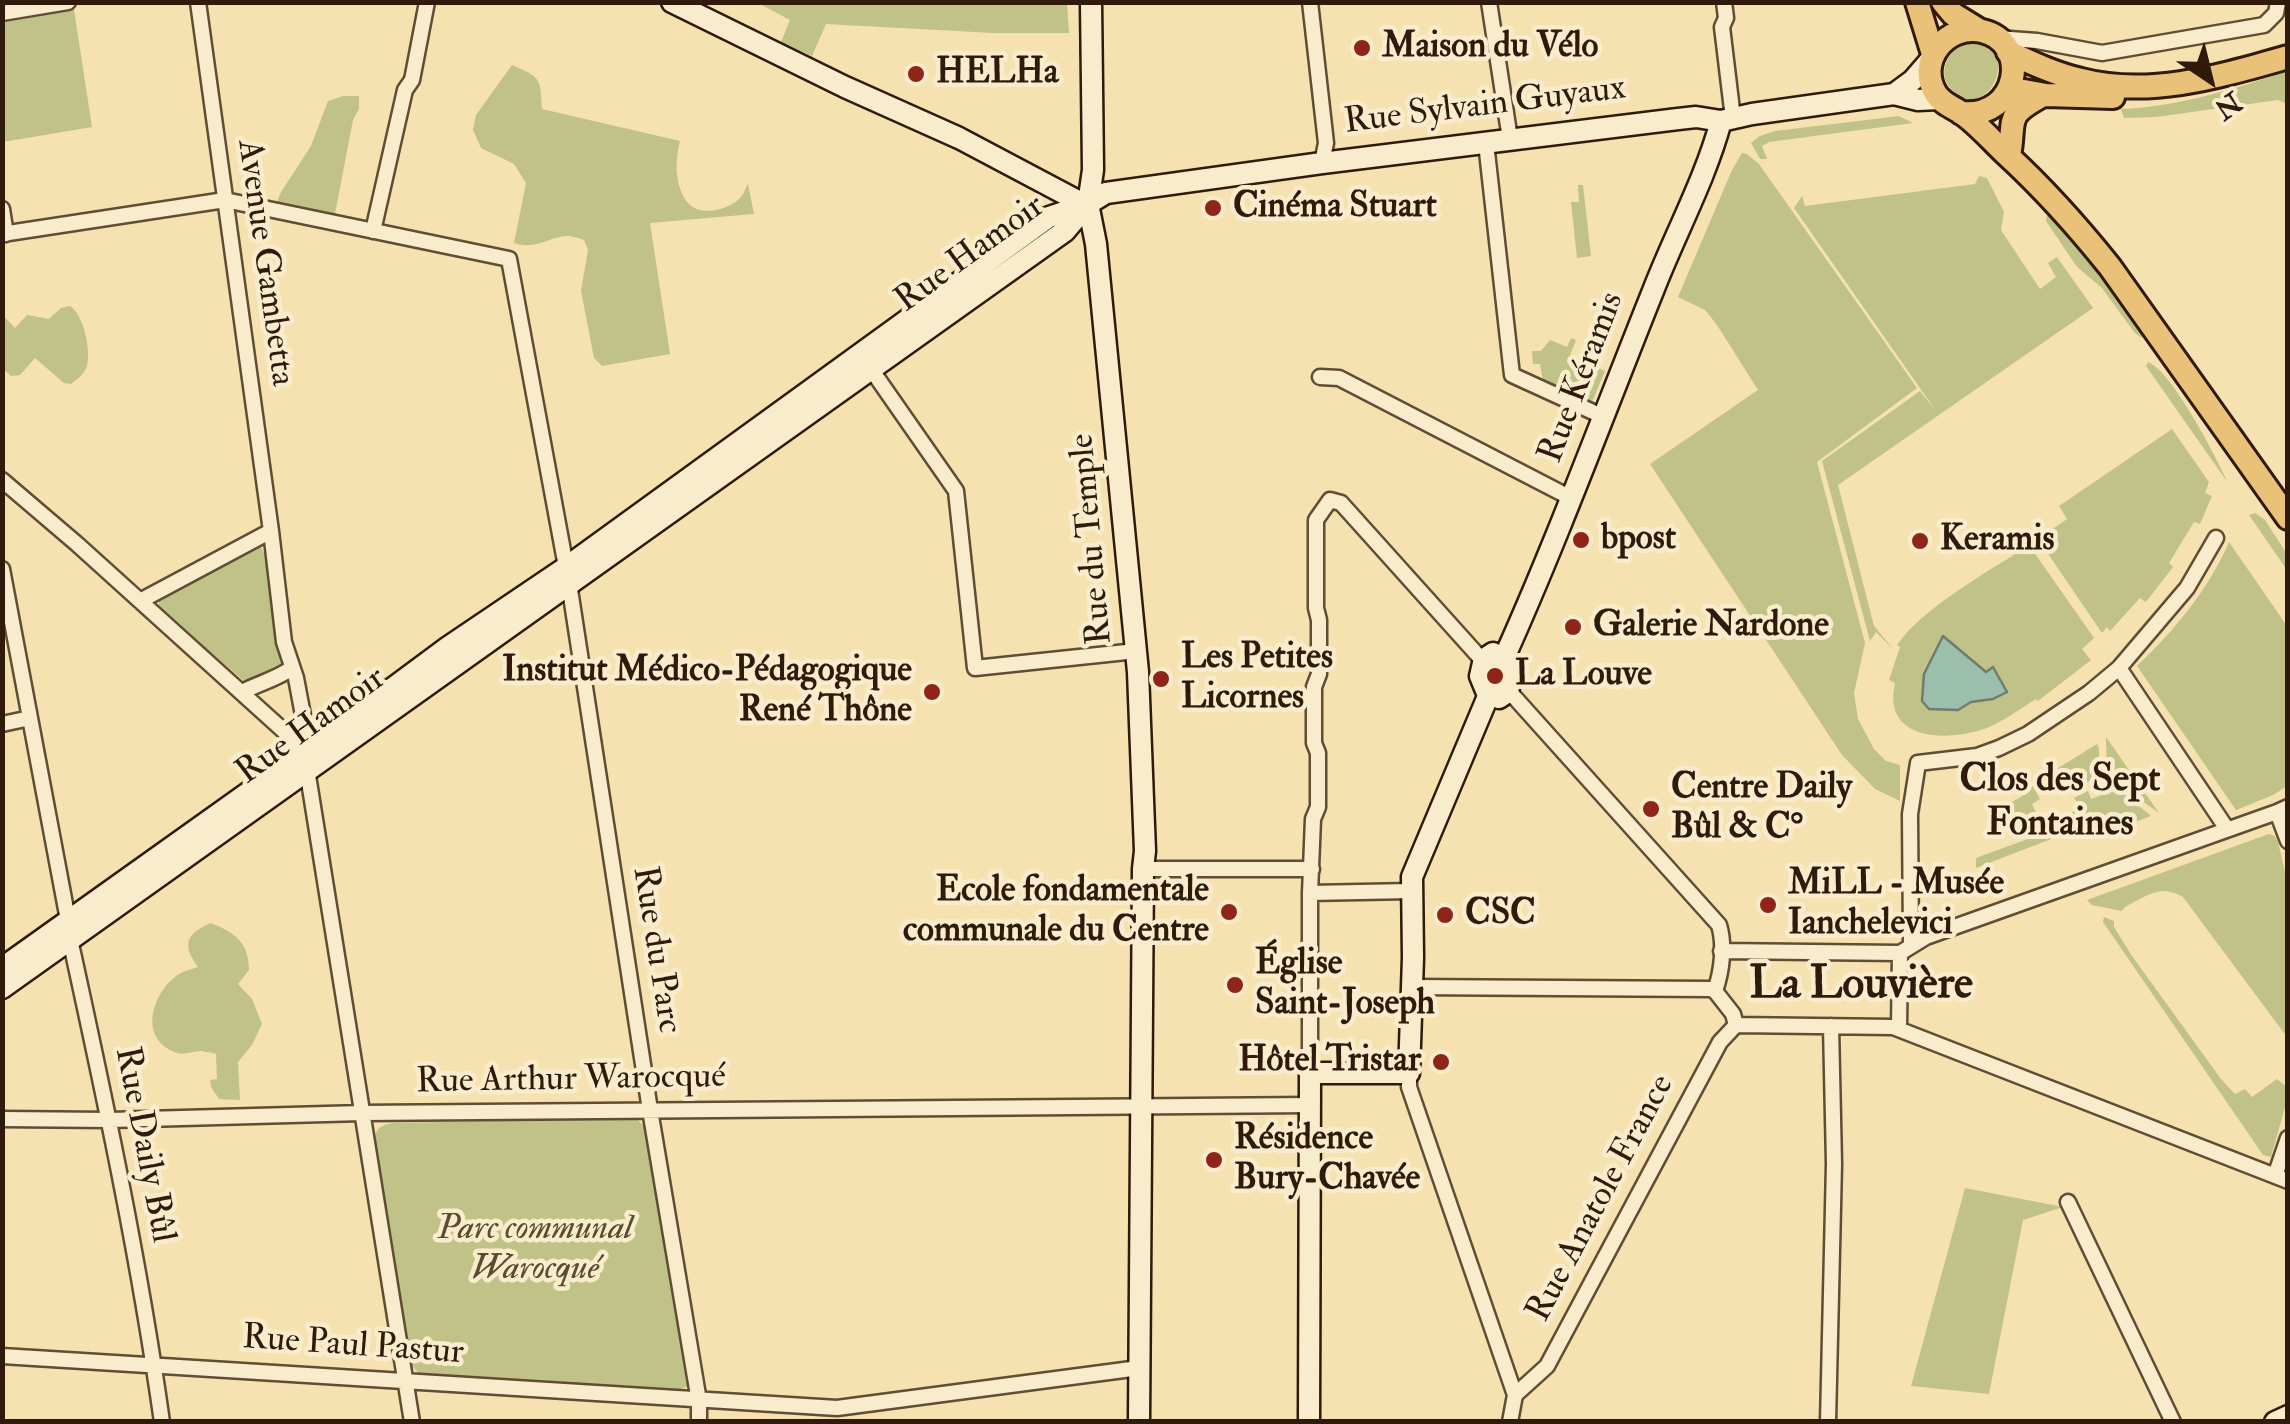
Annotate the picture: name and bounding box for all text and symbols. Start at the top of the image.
place label: Maison du Vélo [1382,27,1598,69]
north arrow [2160,30,2260,130]
marker: Maison du Vélo [1351,37,1373,59]
place label: HELHa [936,53,1058,95]
marker: HELHa [905,63,927,85]
street label: Rue Sylvain Guyaux [1342,69,1628,145]
text: N [2207,83,2248,127]
street label: Avenue Gambetta [226,137,302,389]
street label: Rue Hamoir [888,187,1054,323]
place label: Cinéma Stuart [1233,187,1437,229]
marker: Cinéma Stuart [1202,197,1224,219]
street label: Rue Kéramis [1531,287,1635,469]
street label: Rue du Temple [1063,432,1123,646]
place label: bpost [1601,519,1676,561]
place label: Keramis [1940,520,2055,562]
marker: bpost [1570,529,1592,551]
marker: Keramis [1909,530,1931,552]
place label: Galerie Nardone [1593,606,1829,648]
marker: Galerie Nardone [1562,616,1584,638]
place label: Les Petites Licornes [1181,638,1333,720]
place label: Institut Médico-Pédagogique René Thône [502,651,912,733]
place label: La Louve [1515,655,1652,697]
street label: Rue Hamoir [229,659,395,795]
marker: La Louve [1484,665,1506,687]
marker: Les Petites Licornes [1150,668,1172,690]
marker: Institut Médico-Pédagogique René Thône [921,681,943,703]
district label: Clos des Sept Fontaines [1960,759,2160,848]
place label: Centre Daily Bûl & C° [1671,768,1852,850]
marker: Centre Daily Bûl & C° [1640,798,1662,820]
street label: Rue du Parc [621,863,689,1037]
place label: MiLL - Musée Ianchelevici [1788,864,2004,946]
place label: Ecole fondamentale communale du Centre [903,871,1209,953]
place label: CSC [1465,894,1536,936]
marker: MiLL - Musée Ianchelevici [1757,894,1779,916]
marker: Ecole fondamentale communale du Centre [1218,901,1240,923]
marker: CSC [1434,904,1456,926]
place label: Église Saint-Joseph [1255,944,1435,1026]
district label: La Louvière [1749,960,1973,1014]
marker: Église Saint-Joseph [1224,974,1246,996]
place label: Hôtel Tristar [1238,1041,1421,1083]
street label: Rue Daily Bûl [103,1044,183,1246]
marker: Hôtel Tristar [1430,1051,1452,1073]
street label: Rue Arthur Warocqué [416,1057,726,1105]
street label: Rue Anatole France [1519,1068,1685,1330]
place label: Résidence Bury-Chavée [1234,1119,1420,1201]
marker: Résidence Bury-Chavée [1203,1149,1225,1171]
park label: Parc communal Warocqué [437,1209,633,1291]
street label: Rue Paul Pastur [241,1318,465,1376]

